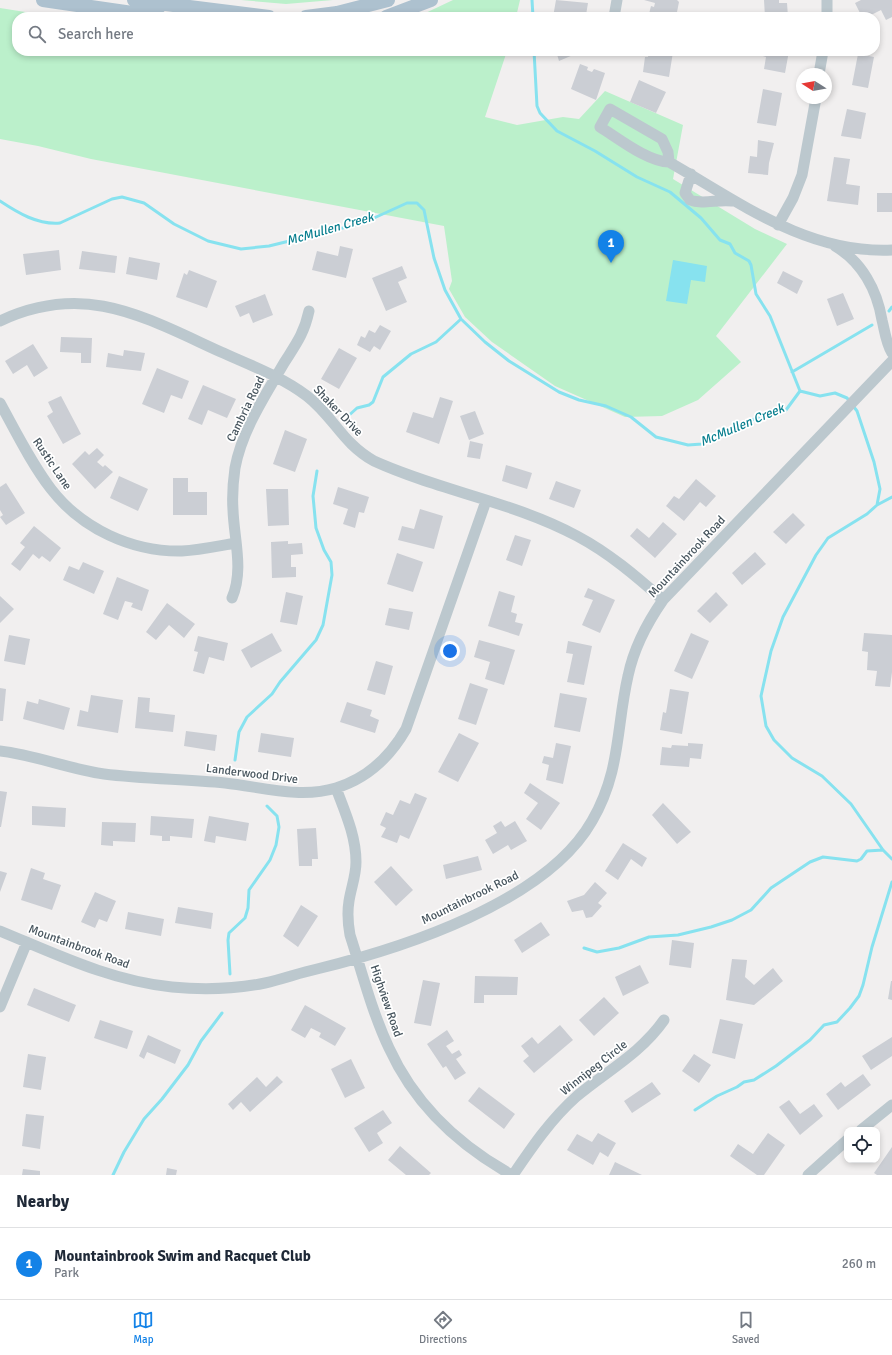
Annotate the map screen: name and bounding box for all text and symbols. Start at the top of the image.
search box [12,12,880,56]
icon: search [26,23,48,45]
text: Search here [58,25,134,43]
north arrow [796,68,832,104]
water label: McMullen Creek [285,208,377,249]
pin: 1 [598,230,624,263]
street label: Cambria Road [224,374,268,444]
street label: Shaker Drive [310,382,366,440]
water label: McMullen Creek [697,399,788,450]
street label: Rustic Lane [29,435,75,493]
street label: Mountainbrook Road [645,513,729,601]
your location [440,641,460,661]
street label: Landerwood Drive [205,761,299,787]
street label: Mountainbrook Road [419,868,521,928]
street label: Mountainbrook Road [26,922,132,972]
street label: Highview Road [367,963,405,1039]
street label: Winnipeg Circle [558,1037,630,1099]
map controls [844,1127,880,1163]
button: locate [844,1127,880,1163]
text: Nearby [16,1191,69,1212]
text: Mountainbrook Swim and Racquet Club [54,1247,311,1265]
text: 1 [25,1256,33,1272]
text: 260 m [842,1256,876,1272]
text: Park [54,1265,79,1281]
tab: Map [132,1309,154,1346]
tab: Directions [419,1309,467,1346]
tab: Saved [732,1309,760,1346]

